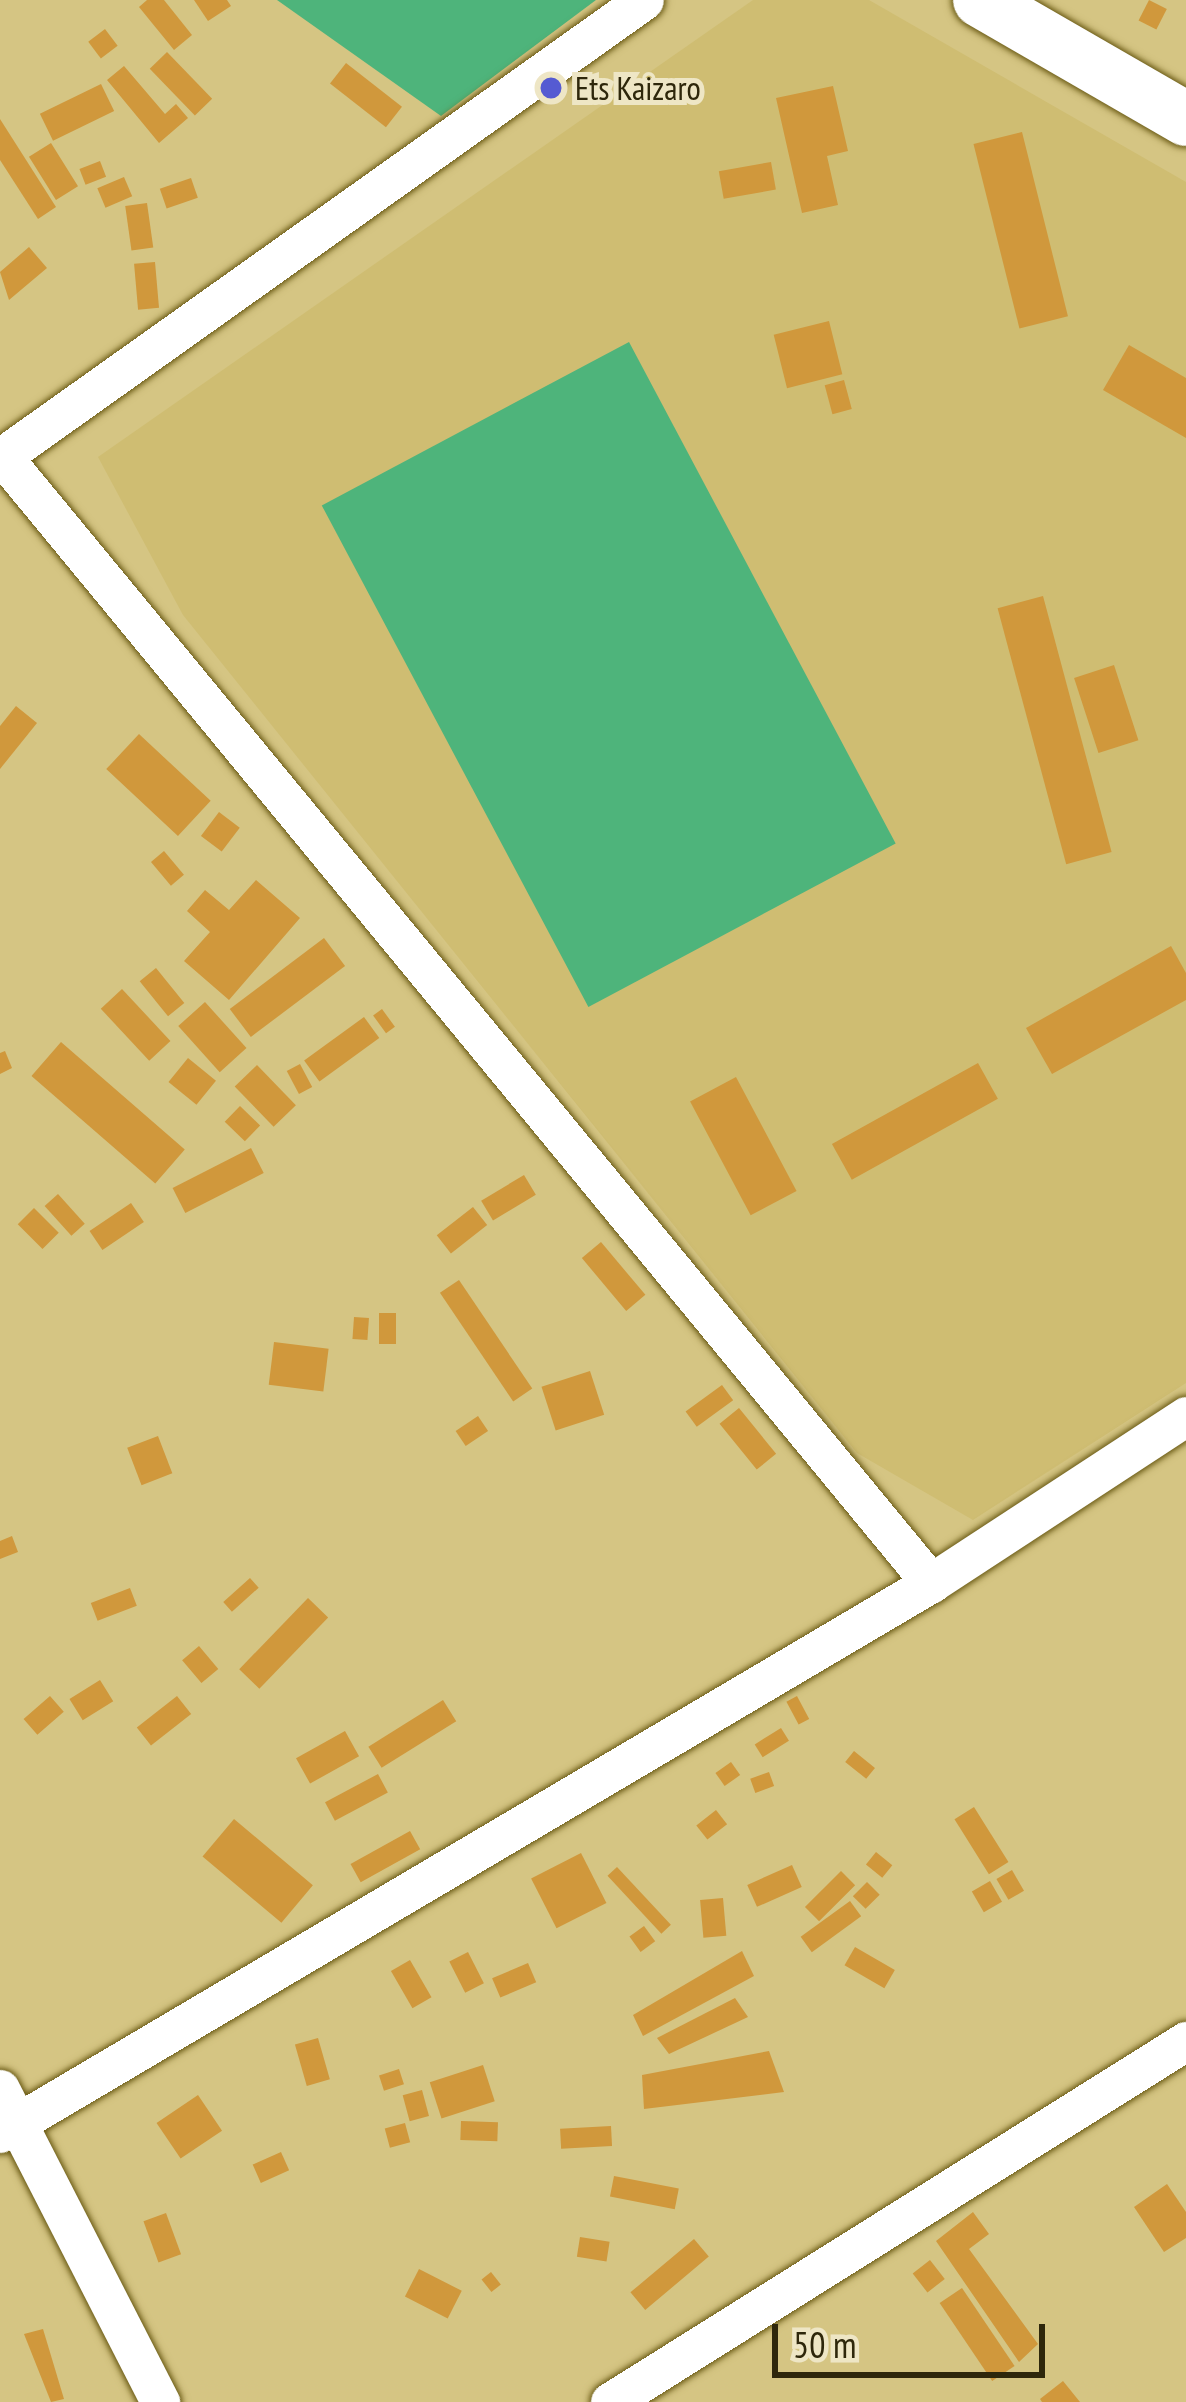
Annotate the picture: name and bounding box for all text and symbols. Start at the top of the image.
place label: Ets Kaizaro [575,68,701,108]
marker: Ets Kaizaro [538,75,564,101]
scale bar [778,2300,1051,2374]
text: 50 m [793,2321,856,2368]

